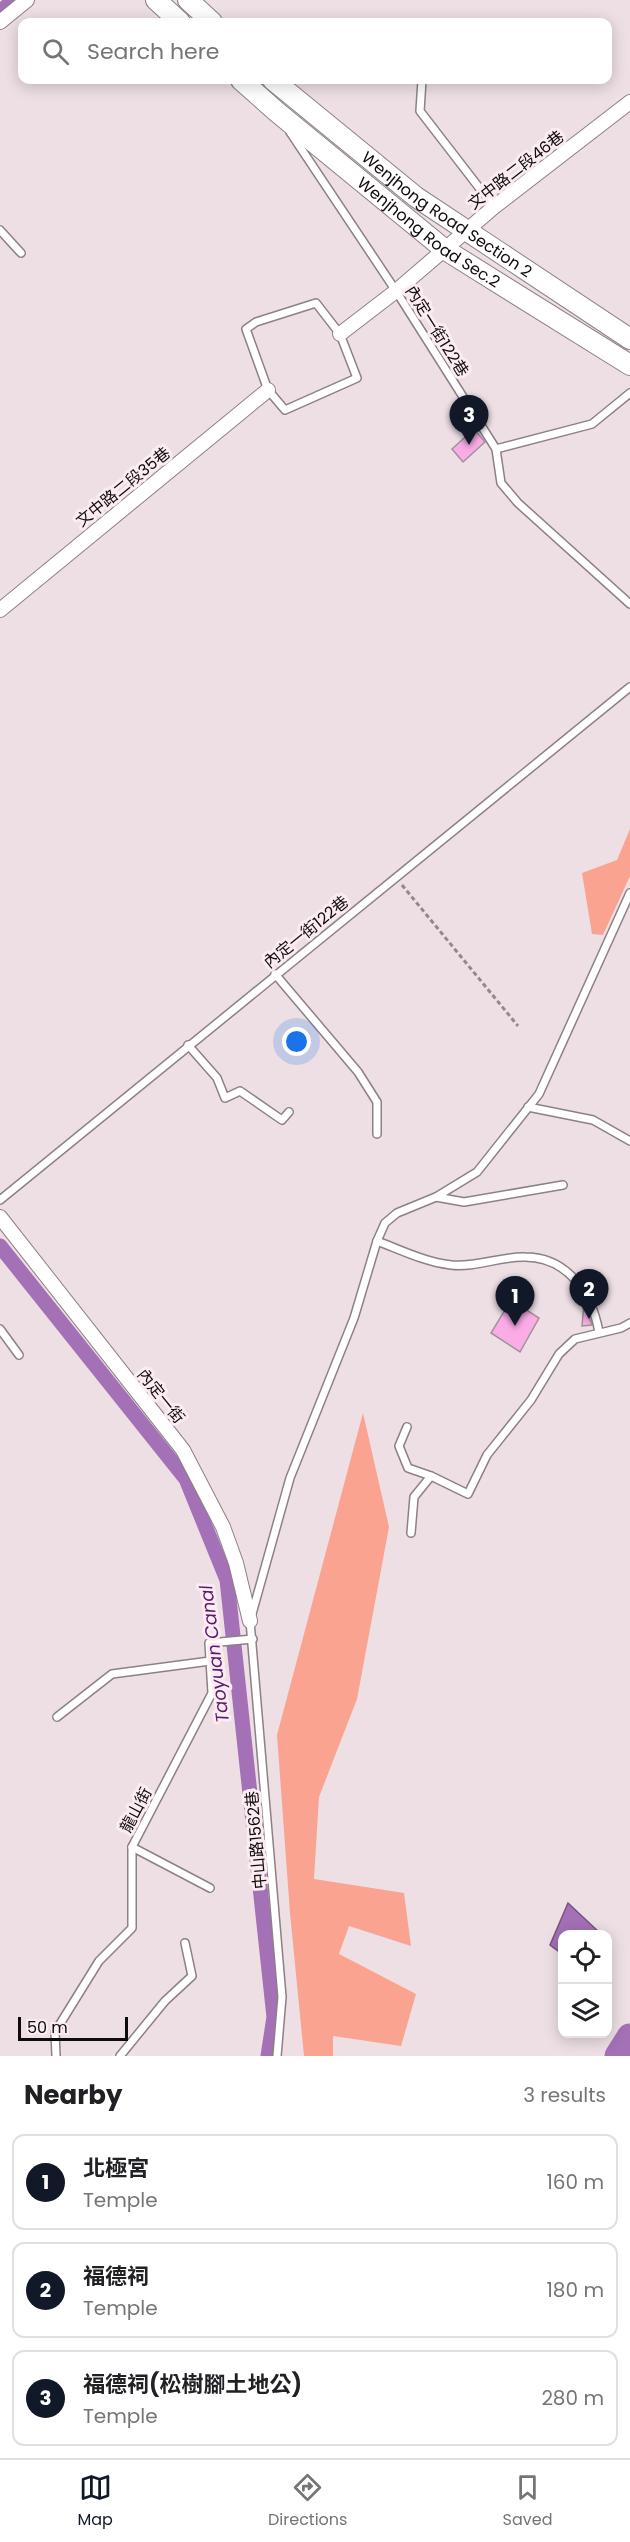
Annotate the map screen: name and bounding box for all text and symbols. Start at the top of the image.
search box [18,18,612,84]
icon: search [39,35,72,68]
text: Search here [87,36,220,67]
street label: 文中路二段46巷 [463,125,569,215]
street label: Wenjhong Road Section 2 [357,146,537,283]
street label: Wenjhong Road Sec.2 [353,171,505,293]
street label: 內定一街122巷 [400,281,474,381]
pin: 3 [450,396,488,445]
street label: 文中路二段35巷 [71,442,175,532]
street label: 內定一街122巷 [259,890,353,974]
your location [282,1027,311,1056]
pin: 2 [570,1270,608,1319]
pin: 1 [496,1276,534,1326]
street label: 內定一街 [132,1364,190,1428]
water label: Taoyuan Canal [193,1583,235,1724]
street label: 龍山街 [115,1783,157,1837]
street label: 中山路1562巷 [240,1790,272,1890]
map controls [558,1930,612,2038]
button: locate [558,1930,612,1984]
button: layers [558,1984,612,2038]
scale bar [18,2014,128,2042]
text: 50 m [27,2016,68,2039]
text: Nearby [24,2077,122,2113]
text: 3 results [523,2081,606,2109]
text: 北極宮 [83,2153,149,2184]
text: 1 [42,2168,49,2196]
text: 160 m [546,2168,604,2196]
text: Temple [83,2186,158,2214]
text: 福德祠 [83,2261,149,2292]
text: 2 [40,2276,51,2304]
text: 180 m [546,2276,604,2304]
text: Temple [83,2294,158,2322]
text: 福德祠(松樹腳土地公) [83,2369,302,2400]
text: 3 [39,2384,52,2412]
text: 280 m [541,2384,604,2412]
text: Temple [83,2402,158,2430]
tab: Map [78,2471,113,2532]
tab: Directions [268,2471,347,2532]
tab: Saved [503,2471,552,2532]

